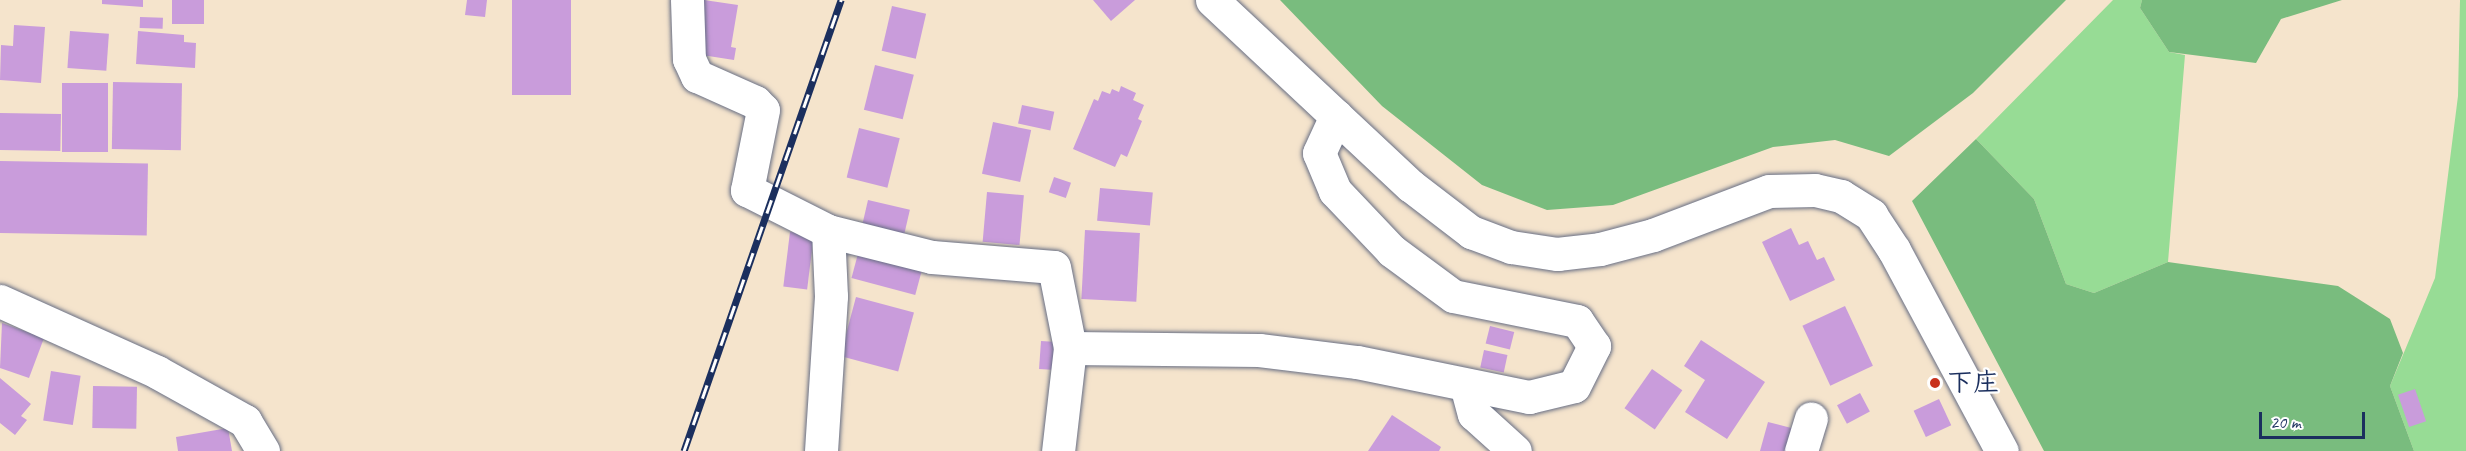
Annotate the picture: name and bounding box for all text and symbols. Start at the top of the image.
place label: 下庄 [1947,367,1999,399]
marker: 下庄 [1928,376,1942,390]
scale bar [2262,400,2368,438]
text: 20 m [2270,411,2301,433]

